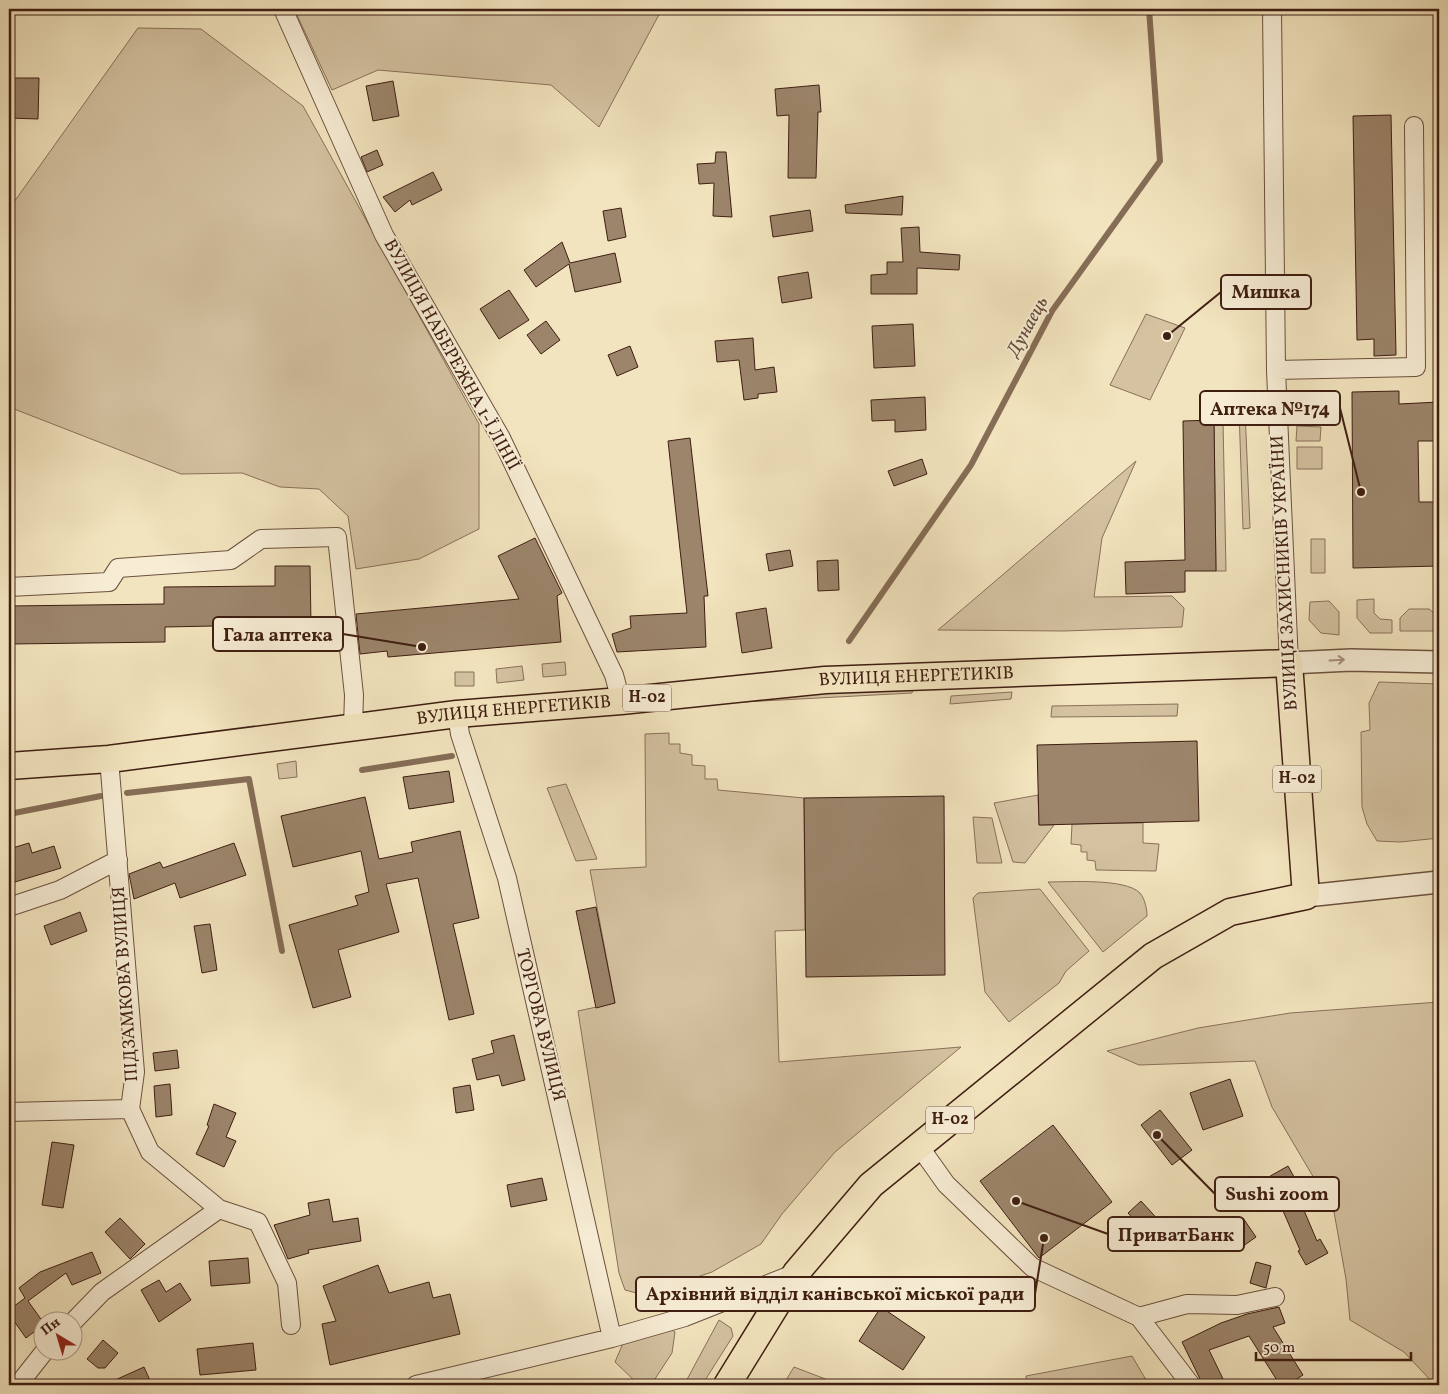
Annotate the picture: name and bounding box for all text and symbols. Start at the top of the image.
street label: ВУЛИЦЯ НАБЕРЕЖНА 1-Ї ЛІНІЇ [377,235,525,475]
callout: Мишка [1221,275,1311,309]
text: Мишка [1231,280,1301,306]
water label: Дунаець [1000,292,1055,363]
callout: Аптека №174 [1200,391,1340,425]
text: Аптека №174 [1210,397,1330,423]
street label: ВУЛИЦЯ ЗАХИСНИКІВ УКРАЇНИ [1265,435,1305,711]
callout: Гала аптека [213,617,343,651]
text: Гала аптека [223,623,333,649]
one-way arrow [1329,656,1345,665]
street label: ВУЛИЦЯ ЕНЕРГЕТИКІВ [817,661,1014,693]
road number: Н-02 [623,684,671,711]
street label: ВУЛИЦЯ ЕНЕРГЕТИКІВ [415,689,612,732]
road number: Н-02 [1273,766,1321,792]
street label: ПІДЗАМКОВА ВУЛИЦЯ [107,885,145,1083]
street label: ТОРГОВА ВУЛИЦЯ [509,946,571,1104]
road number: Н-02 [926,1106,974,1134]
callout: Sushi zoom [1215,1177,1339,1211]
text: Sushi zoom [1225,1182,1329,1208]
callout: ПриватБанк [1108,1217,1244,1251]
text: ПриватБанк [1118,1223,1235,1249]
callout: Архівний відділ канівської міської ради [636,1277,1035,1311]
text: Архівний відділ канівської міської ради [646,1282,1024,1308]
north arrow [32,1312,82,1362]
text: Пн [37,1313,65,1341]
scale bar [1256,1329,1410,1361]
text: 50 m [1263,1338,1295,1359]

